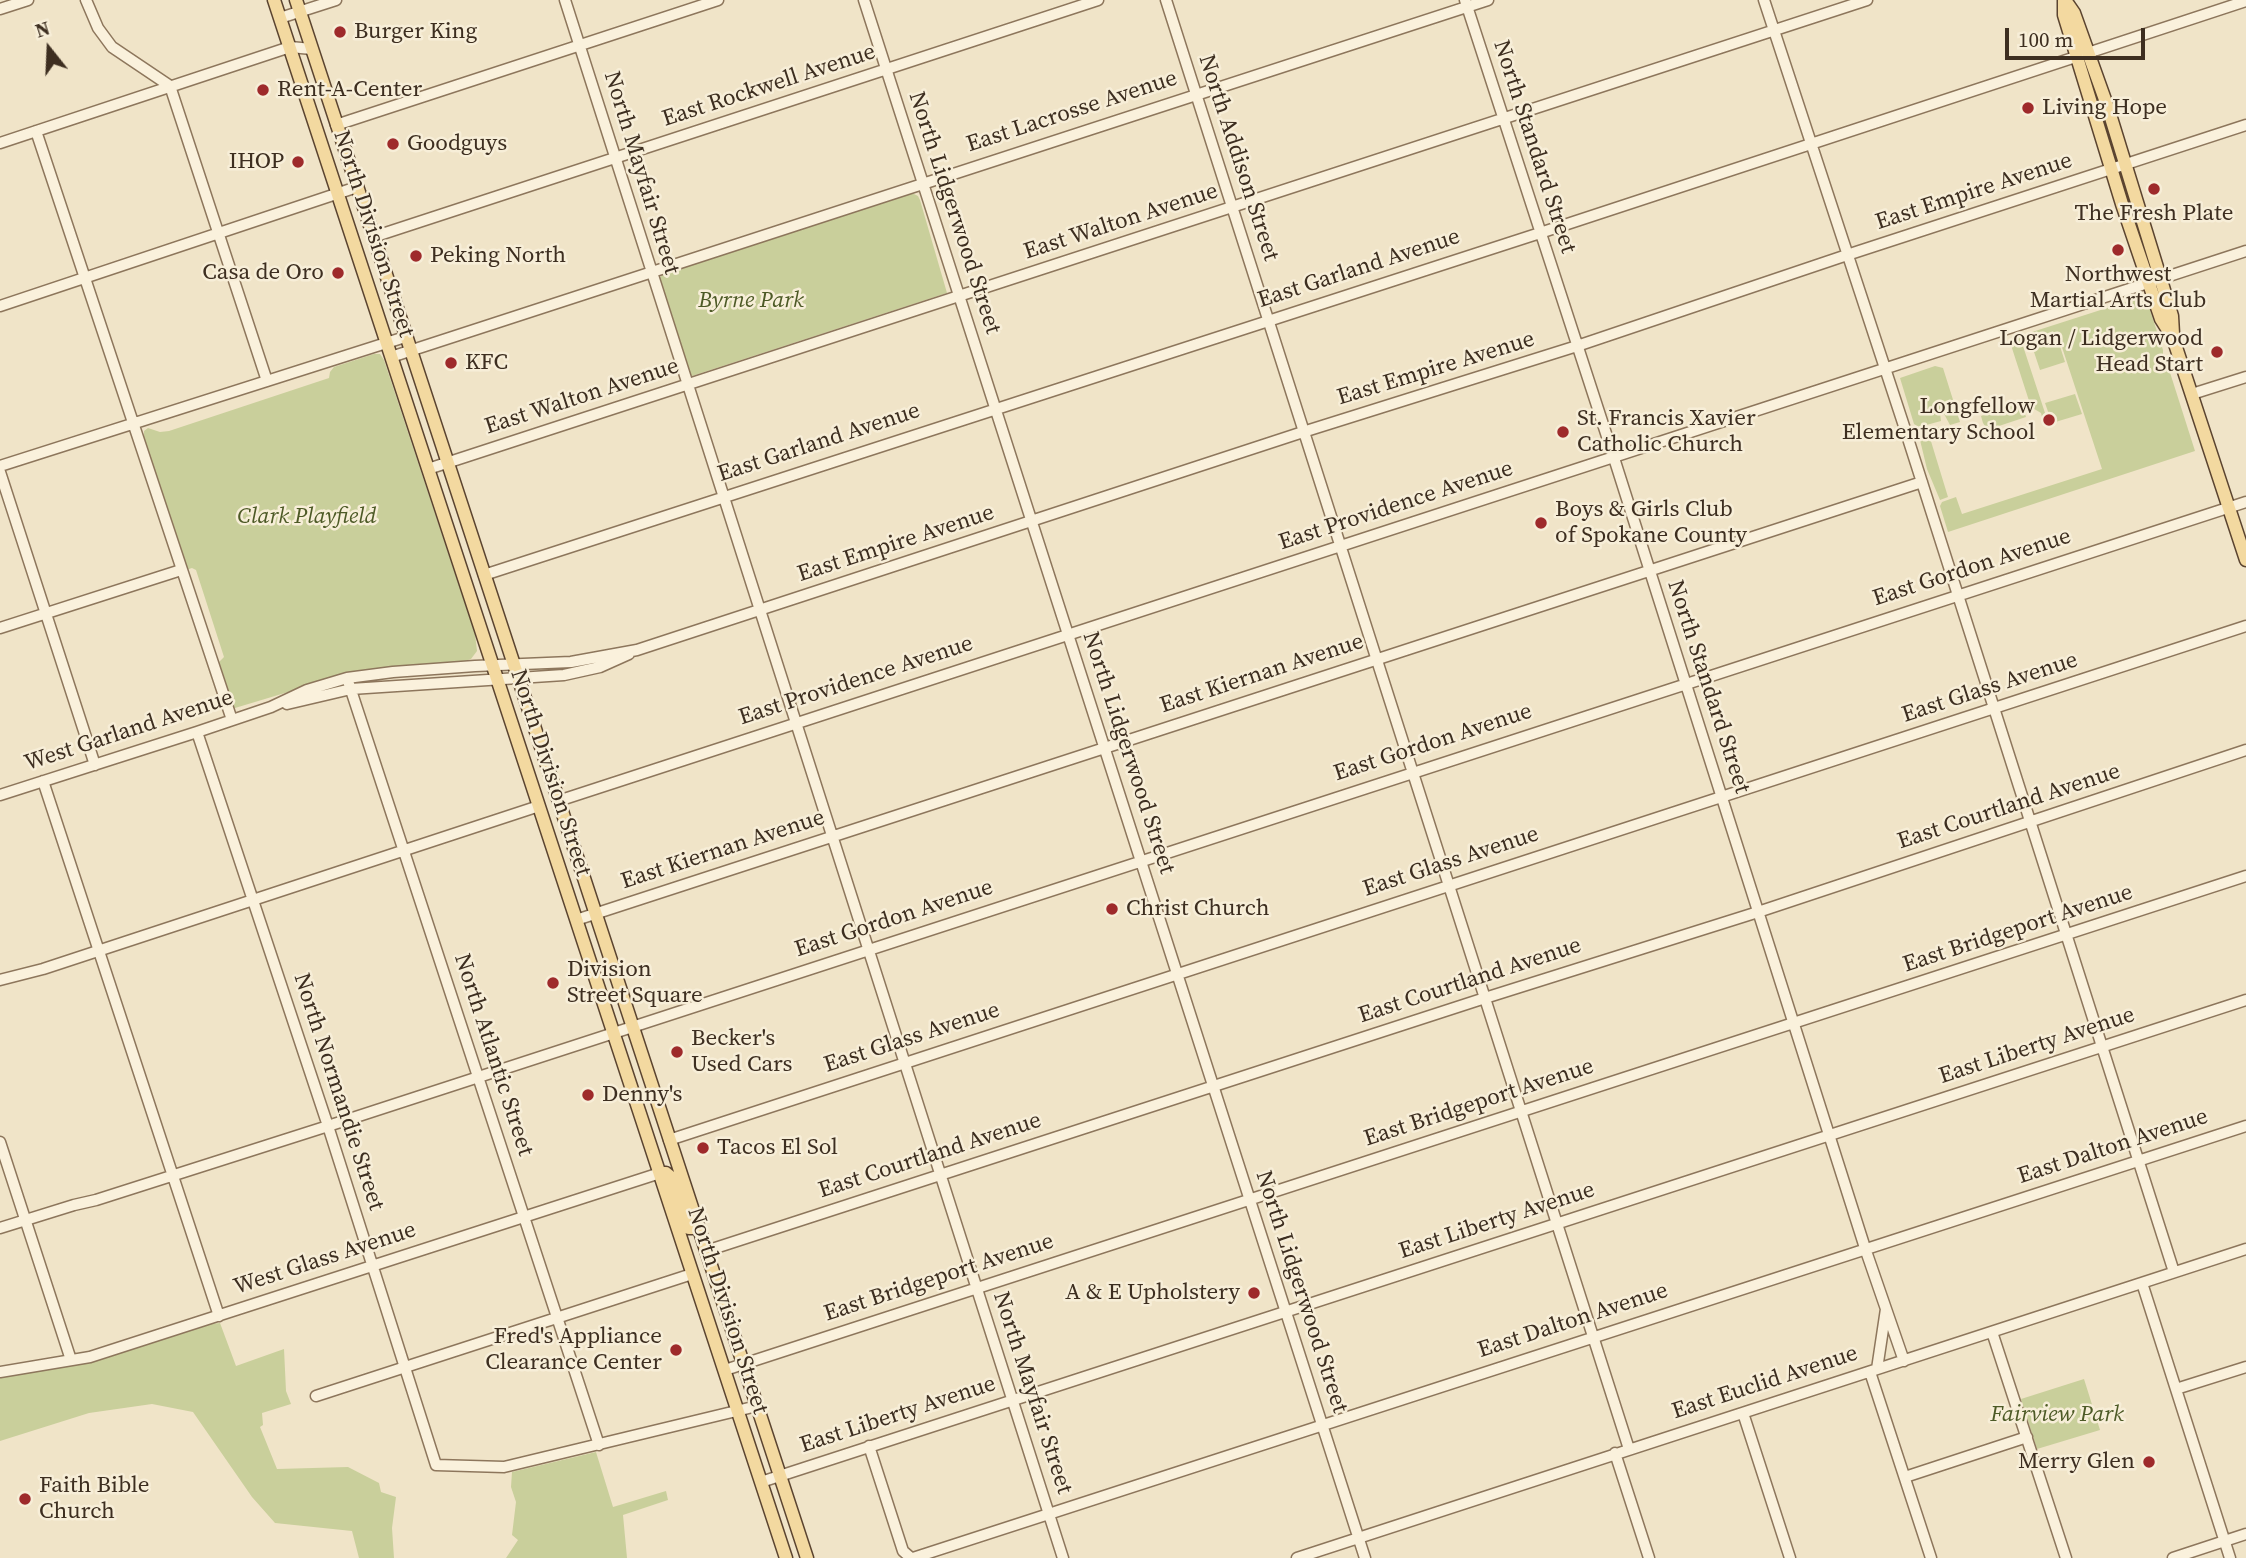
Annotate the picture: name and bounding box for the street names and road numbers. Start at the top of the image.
street label: North Standard Street [1487,37,1581,257]
street label: East Rockwell Avenue [659,38,879,134]
street label: North Addison Street [1192,51,1284,265]
street label: East Lacrosse Avenue [963,65,1181,159]
street label: North Mayfair Street [597,68,685,278]
street label: North Lidgerwood Street [902,88,1006,338]
street label: North Division Street [327,127,419,341]
street label: East Empire Avenue [1872,147,2076,237]
street label: East Walton Avenue [1020,178,1222,266]
street label: East Garland Avenue [1254,223,1464,315]
street label: East Empire Avenue [1334,326,1538,412]
street label: East Walton Avenue [481,353,683,441]
street label: East Garland Avenue [714,397,924,489]
street label: East Providence Avenue [1275,455,1517,557]
street label: East Empire Avenue [794,499,998,589]
street label: East Gordon Avenue [1869,523,2075,613]
street label: North Standard Street [1661,577,1755,797]
street label: North Lidgerwood Street [1076,628,1180,878]
street label: East Kiernan Avenue [1157,628,1367,720]
street label: East Providence Avenue [735,630,977,732]
street label: East Glass Avenue [1899,647,2081,729]
street label: North Division Street [504,666,596,880]
street label: West Garland Avenue [21,684,237,778]
street label: East Gordon Avenue [1330,698,1536,788]
street label: East Courtland Avenue [1894,758,2124,856]
street label: East Kiernan Avenue [618,804,828,896]
street label: East Glass Avenue [1360,821,1542,903]
street label: East Gordon Avenue [791,874,997,964]
street label: East Bridgeport Avenue [1900,879,2136,979]
street label: East Courtland Avenue [1355,932,1585,1030]
street label: North Atlantic Street [447,951,539,1159]
street label: North Normandie Street [287,970,389,1214]
street label: East Glass Avenue [821,997,1003,1079]
street label: East Liberty Avenue [1936,1001,2138,1091]
street label: East Bridgeport Avenue [1361,1053,1597,1153]
street label: East Dalton Avenue [2014,1103,2212,1191]
street label: East Courtland Avenue [815,1107,1045,1205]
street label: North Lidgerwood Street [1249,1167,1353,1417]
street label: East Liberty Avenue [1396,1176,1598,1266]
street label: North Division Street [681,1204,773,1418]
street label: West Glass Avenue [230,1217,420,1301]
street label: East Bridgeport Avenue [821,1228,1057,1328]
street label: East Dalton Avenue [1474,1277,1672,1365]
street label: North Mayfair Street [986,1288,1078,1498]
street label: East Euclid Avenue [1669,1340,1861,1426]
street label: East Liberty Avenue [797,1370,999,1460]

